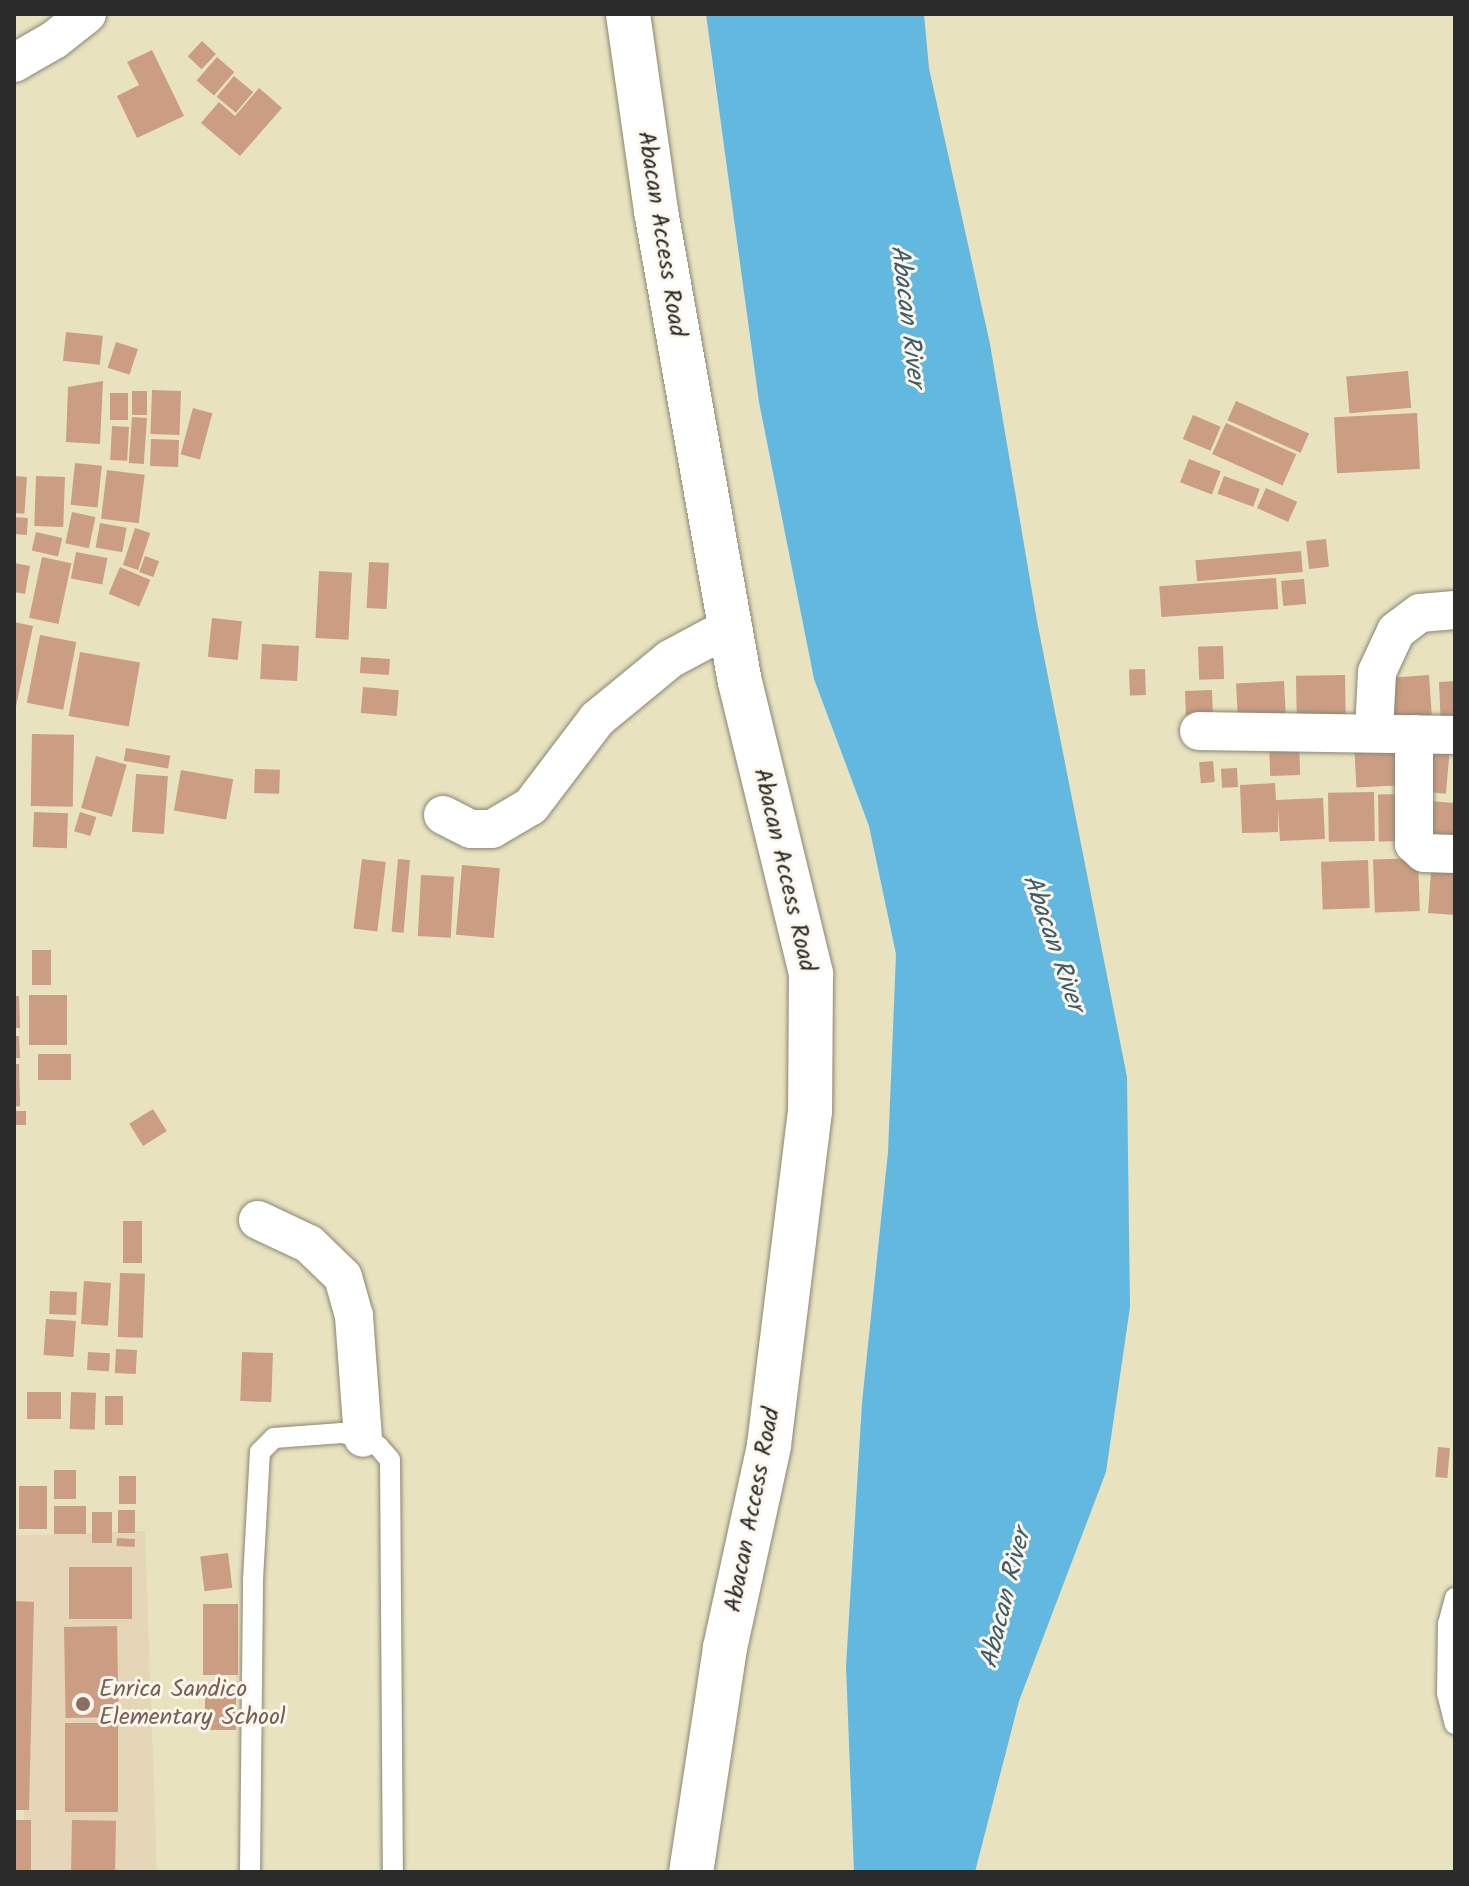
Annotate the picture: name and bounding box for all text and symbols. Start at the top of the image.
street label: Abacan Access Road [631,129,691,339]
water label: Abacan River [882,243,930,389]
street label: Abacan Access Road [747,766,821,974]
water label: Abacan River [1014,871,1090,1015]
street label: Abacan Access Road [719,1405,787,1615]
water label: Abacan River [975,1526,1039,1672]
place label: Enrica Sandico Elementary School [99,1676,286,1732]
marker: Enrica Sandico Elementary School [74,1695,92,1713]

